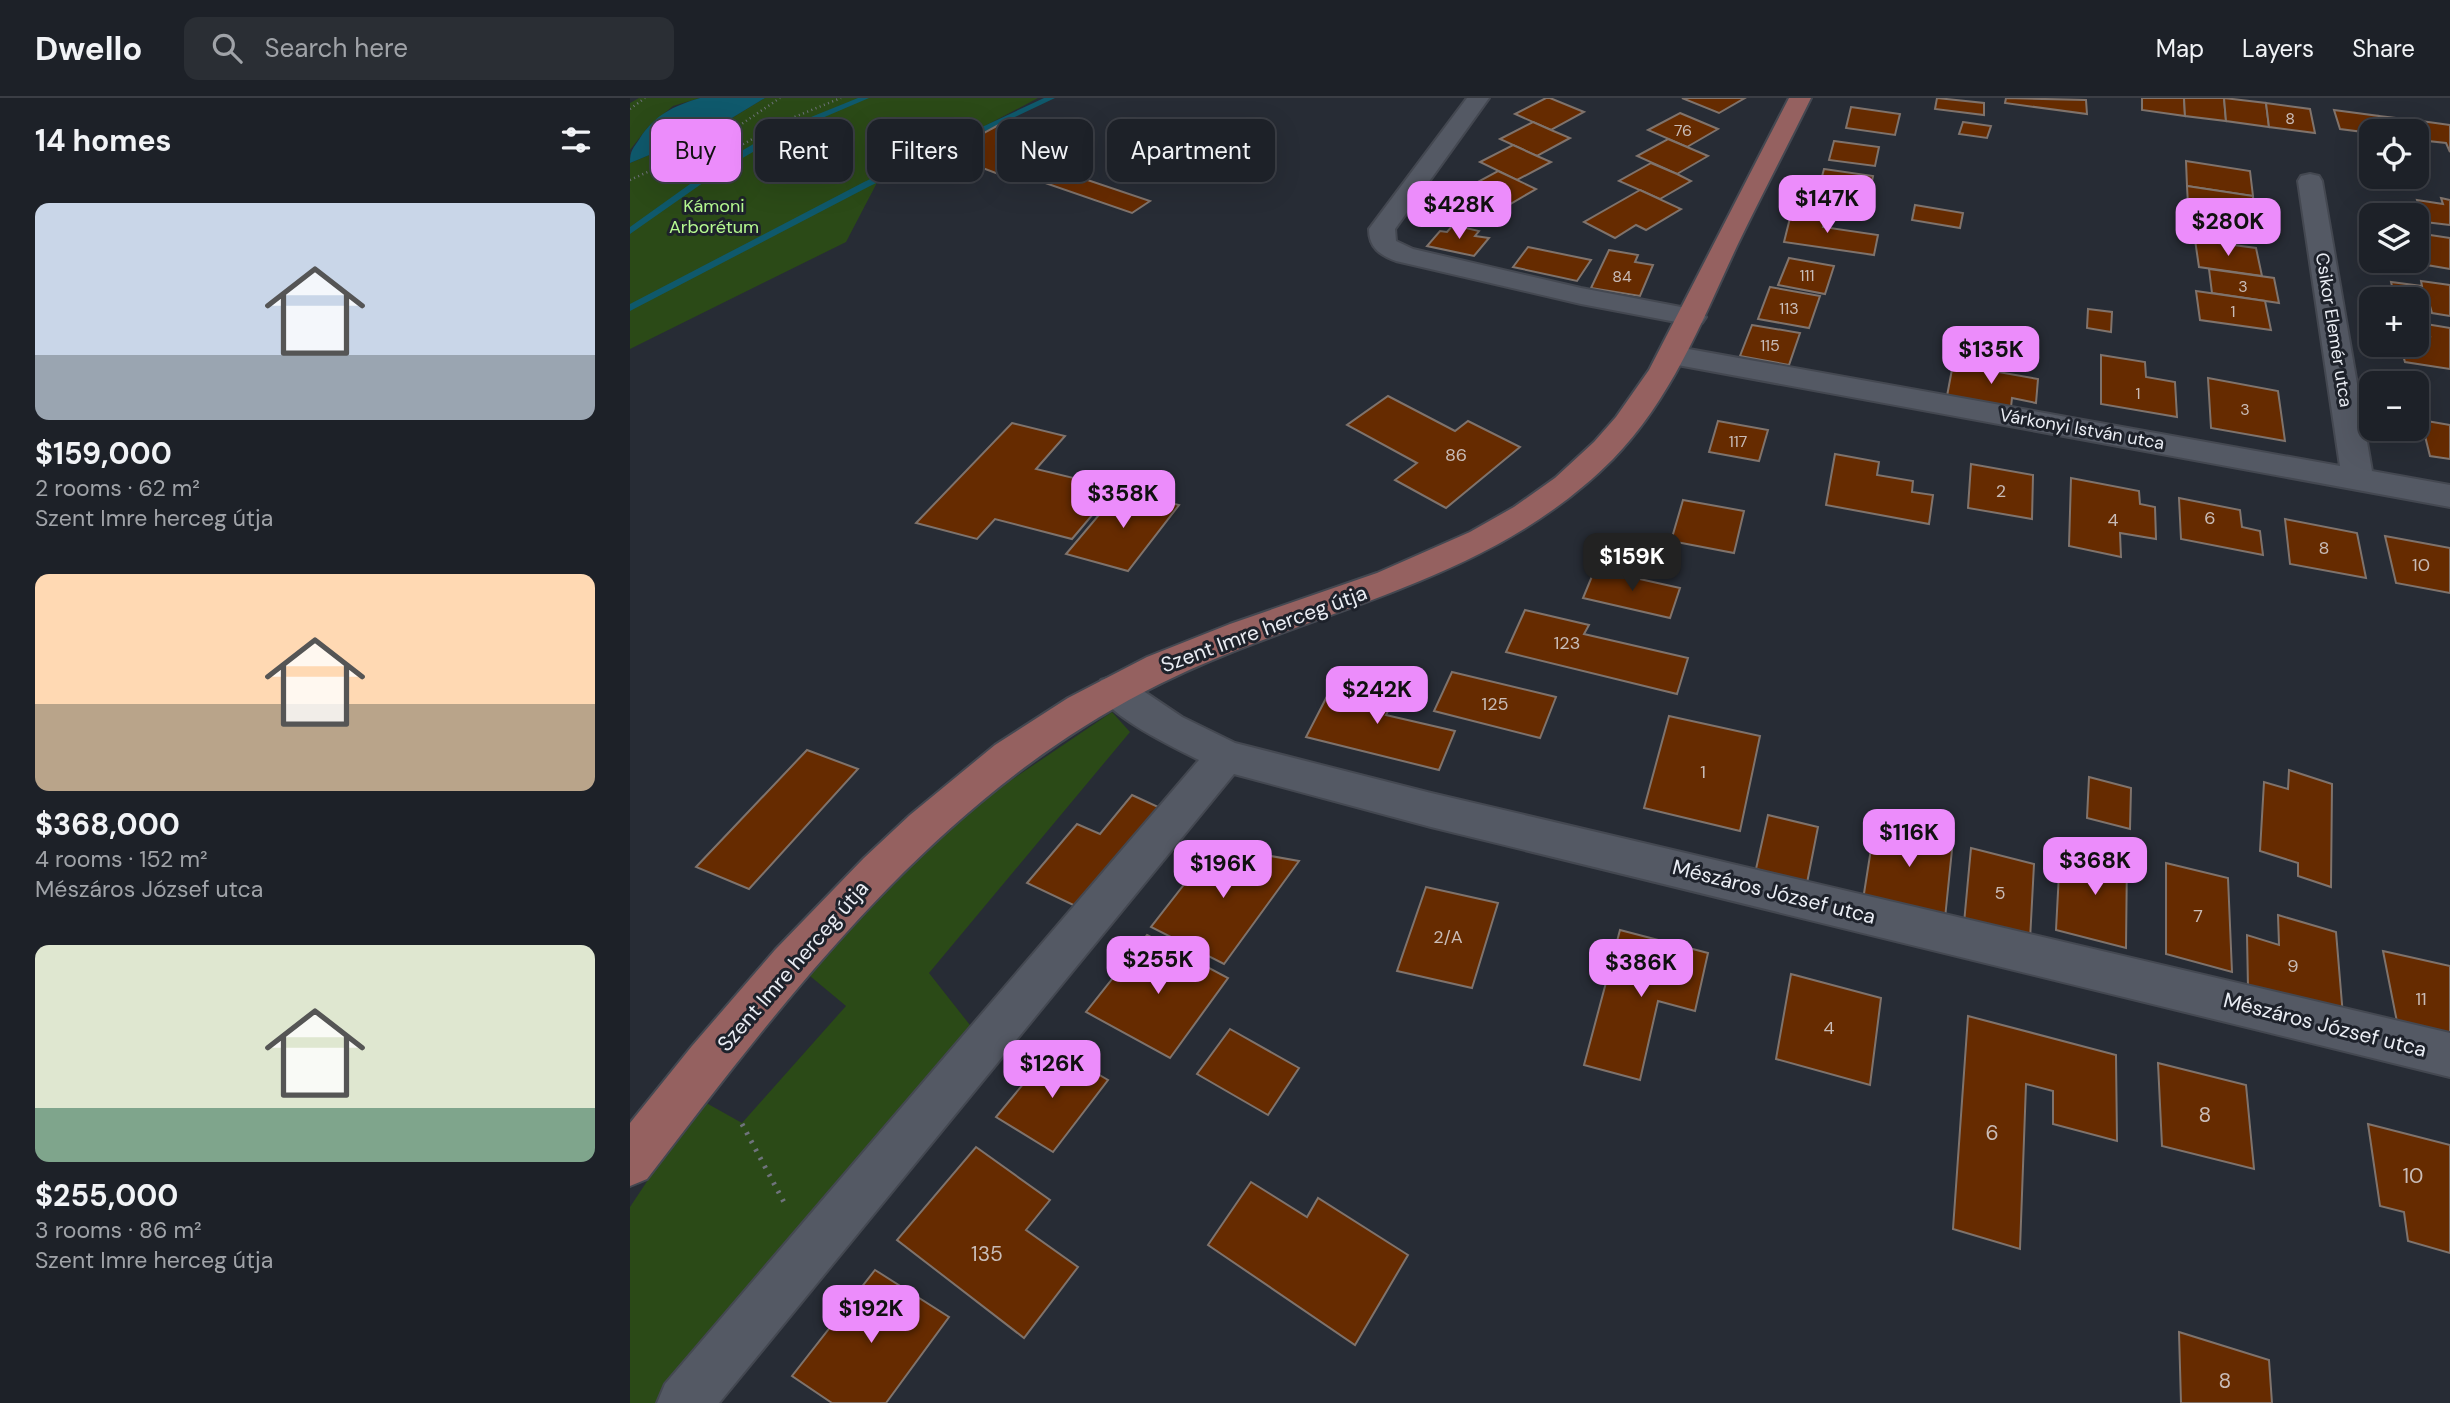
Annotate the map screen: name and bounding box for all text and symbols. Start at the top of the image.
search box [184,17,674,80]
text: Dwello [35,27,142,70]
icon: search [208,29,246,67]
text: Search here [264,31,408,65]
text: Map [2156,33,2204,64]
text: Layers [2242,33,2314,64]
text: Share [2352,33,2415,64]
house number: 8 [2285,108,2295,129]
chip: Buy [651,119,741,182]
chip: Rent [755,119,853,182]
chip: Filters [867,119,983,182]
chip: New [997,119,1093,182]
chip: Apartment [1107,119,1275,182]
map controls [2359,119,2429,441]
button: locate [2359,119,2429,189]
house number: 76 [1674,120,1692,141]
text: 14 homes [35,121,172,160]
icon: filters [557,121,595,159]
pin: $147K [1778,176,1876,235]
pin: $428K [1410,181,1508,241]
text: $147K [1795,183,1859,213]
text: $428K [1423,189,1495,219]
park label: Kámoni Arborétum [669,194,759,239]
pin: $280K [2179,198,2277,258]
button: layers [2359,203,2429,273]
text: $280K [2192,206,2264,236]
icon: home [252,248,378,374]
street label: Csikor Elemér utca [2310,251,2358,409]
house number: 111 [1800,265,1814,286]
house number: 84 [1612,266,1632,287]
house number: 3 [2238,276,2248,297]
button: + [2359,287,2429,357]
house number: 113 [1779,298,1799,319]
house number: 1 [2231,301,2236,322]
pin: $135K [1942,327,2040,386]
text: $135K [1958,334,2024,364]
house number: 115 [1760,335,1780,356]
button: − [2359,371,2429,441]
house number: 1 [2136,383,2141,404]
house number: 3 [2240,399,2250,420]
street label: Várkonyi István utca [1998,403,2166,455]
house number: 117 [1729,431,1747,452]
text: $159,000 [35,434,172,473]
house number: 86 [1445,443,1467,467]
pin: $358K [1074,470,1172,530]
text: 2 rooms · 62 m² [35,473,200,503]
text: $358K [1087,478,1159,508]
house number: 2 [1996,479,2006,503]
text: Szent Imre herceg útja [35,503,273,533]
house number: 6 [2204,506,2216,530]
house number: 4 [2108,508,2119,532]
pin: $159K [1583,533,1681,593]
house number: 8 [2319,536,2329,560]
text: $159K [1599,541,1665,571]
house number: 10 [2412,553,2430,577]
street label: Szent Imre herceg útja [1157,579,1371,679]
icon: home [252,619,378,745]
house number: 123 [1554,631,1580,655]
pin: $242K [1328,666,1426,726]
text: $242K [1342,674,1412,704]
house number: 125 [1482,692,1508,716]
house number: 1 [1700,760,1706,784]
text: $368,000 [35,805,180,844]
pin: $116K [1860,810,1958,869]
text: $116K [1879,817,1939,847]
pin: $368K [2046,838,2144,897]
pin: $196K [1174,840,1272,900]
text: 4 rooms · 152 m² [35,844,208,874]
text: $368K [2059,845,2131,875]
text: $196K [1190,848,1256,878]
street label: Mészáros József utca [1670,853,1878,931]
text: Mészáros József utca [35,874,263,904]
street label: Szent Imre herceg útja [711,875,875,1057]
house number: 5 [1995,881,2005,905]
house number: 7 [2193,904,2203,928]
house number: 2/A [1433,925,1463,949]
pin: $255K [1109,936,1207,996]
pin: $386K [1592,940,1690,999]
text: $255K [1123,944,1193,974]
text: $386K [1605,947,1677,977]
house number: 9 [2287,954,2299,978]
street label: Mészáros József utca [2221,986,2429,1064]
house number: 11 [2415,987,2427,1011]
icon: home [252,990,378,1116]
house number: 4 [1824,1016,1835,1040]
pin: $126K [1003,1040,1101,1100]
text: $126K [1019,1048,1085,1078]
house number: 8 [2199,1101,2211,1129]
house number: 6 [1985,1119,1999,1147]
house number: 10 [2403,1162,2423,1190]
text: $255,000 [35,1176,179,1215]
text: 3 rooms · 86 m² [35,1215,202,1245]
house number: 135 [971,1240,1003,1268]
text: Szent Imre herceg útja [35,1245,273,1275]
pin: $192K [822,1286,920,1345]
text: $192K [839,1293,904,1323]
house number: 8 [2219,1367,2231,1395]

